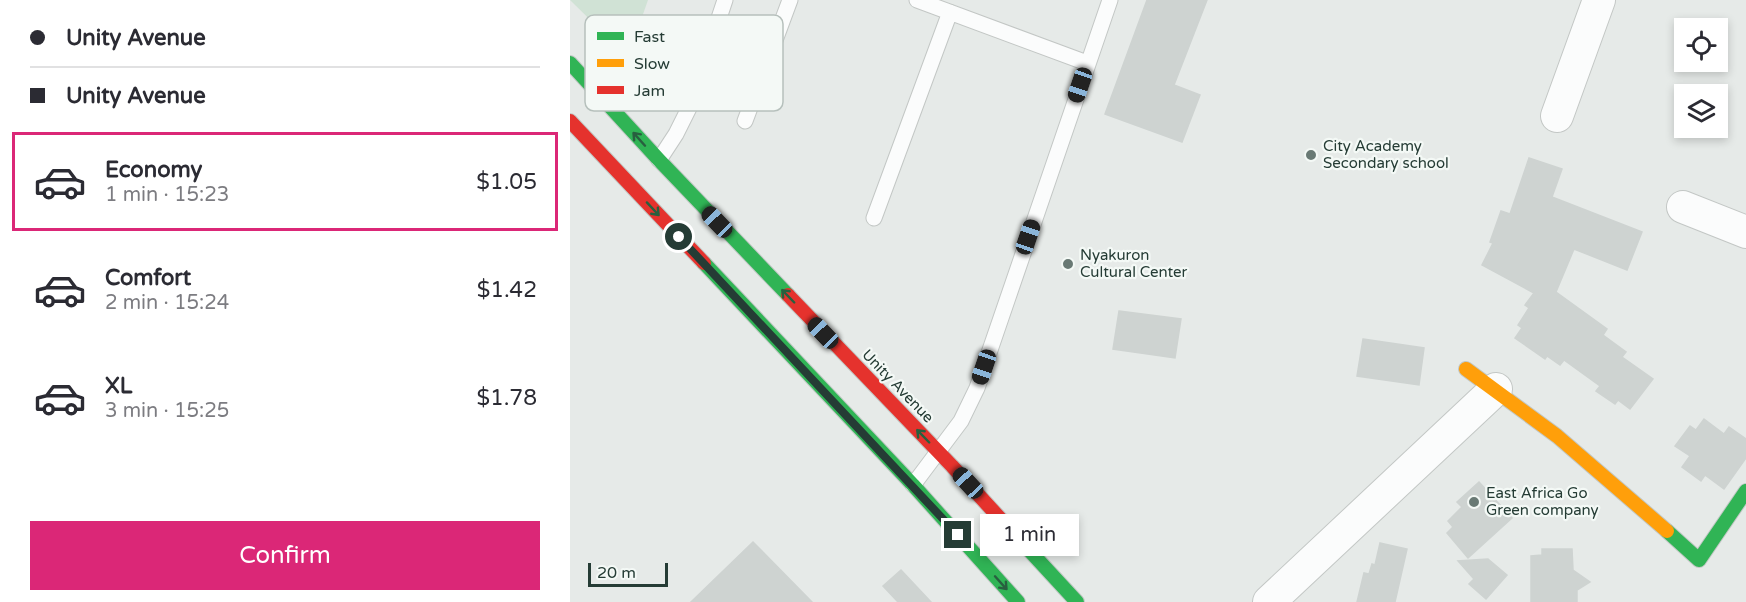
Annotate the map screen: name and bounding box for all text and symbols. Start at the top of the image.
legend [585,15,783,111]
map controls [1674,18,1728,138]
button: locate [1674,18,1728,72]
text: Unity Avenue [66,25,206,51]
text: Fast [634,27,665,47]
text: Slow [634,54,670,74]
car [1066,65,1094,105]
text: Jam [634,81,665,101]
text: Unity Avenue [66,83,206,109]
button: layers [1674,84,1728,138]
one-way arrow [633,132,647,147]
place label: City Academy Secondary school [1323,137,1449,172]
marker: City Academy Secondary school [1304,148,1318,162]
icon: car [33,155,87,209]
text: Economy [105,157,202,183]
text: $1.05 [476,169,537,195]
text: 1 min · 15:23 [105,183,229,207]
one-way arrow [646,202,660,217]
car [698,203,736,241]
car [1014,217,1042,257]
route start [665,223,692,250]
place label: Nyakuron Cultural Center [1080,246,1188,281]
marker: Nyakuron Cultural Center [1061,257,1075,271]
icon: car [33,263,87,317]
text: Comfort [105,265,191,291]
text: $1.42 [477,277,537,303]
one-way arrow [781,288,795,303]
text: 2 min · 15:24 [105,291,229,315]
car [804,314,842,352]
street label: Unity Avenue [858,345,938,427]
car [970,347,998,387]
icon: car [33,371,87,425]
text: XL [105,373,132,399]
text: $1.78 [476,385,537,411]
text: 3 min · 15:25 [105,399,229,423]
one-way arrow [916,429,930,444]
car [949,464,987,502]
place label: East Africa Go Green company [1486,484,1599,519]
marker: East Africa Go Green company [1467,495,1481,509]
callout: 1 min [979,514,1078,556]
button: Confirm [30,521,540,590]
route end [944,521,971,548]
text: 1 min [1003,523,1056,547]
scale bar [588,560,668,588]
text: 20 m [597,563,636,583]
one-way arrow [994,575,1008,590]

